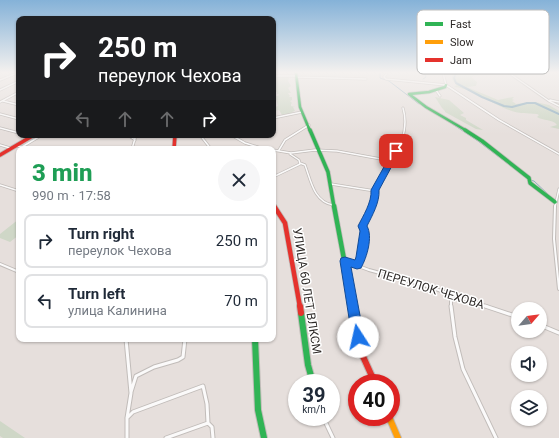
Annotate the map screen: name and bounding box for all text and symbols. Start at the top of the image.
legend [417,10,549,74]
text: Fast [450,18,472,31]
text: 250 m [98,31,177,64]
icon: right [32,32,84,84]
text: Slow [450,36,474,49]
text: Jam [450,54,472,67]
text: переулок Чехова [98,65,241,86]
icon: left [72,108,94,130]
icon: ahead [114,108,136,130]
icon: ahead [156,108,178,130]
icon: right [198,108,220,130]
pin [379,134,413,168]
icon: arrive [385,140,407,162]
text: 3 min [32,159,93,187]
button: close [218,159,260,201]
text: 990 m · 17:58 [32,188,111,203]
text: Turn right [68,225,134,243]
street label: УЛИЦА 60 ЛЕТ ВЛКСМ [290,227,324,355]
icon: right [34,230,56,252]
text: 250 m [216,232,258,250]
text: переулок Чехова [68,243,172,258]
street label: ПЕРЕУЛОК ЧЕХОВА [376,266,486,312]
text: Turn left [68,285,125,303]
icon: left [34,290,56,312]
text: 70 m [224,292,258,310]
north arrow [511,302,547,338]
map controls [511,302,547,426]
text: улица Калинина [68,303,167,318]
position arrow [337,316,379,358]
button: sound [511,346,547,382]
speed limit sign: 40 [348,374,400,426]
text: 39 [303,383,325,407]
button: layers [511,390,547,426]
text: km/h [302,404,326,415]

